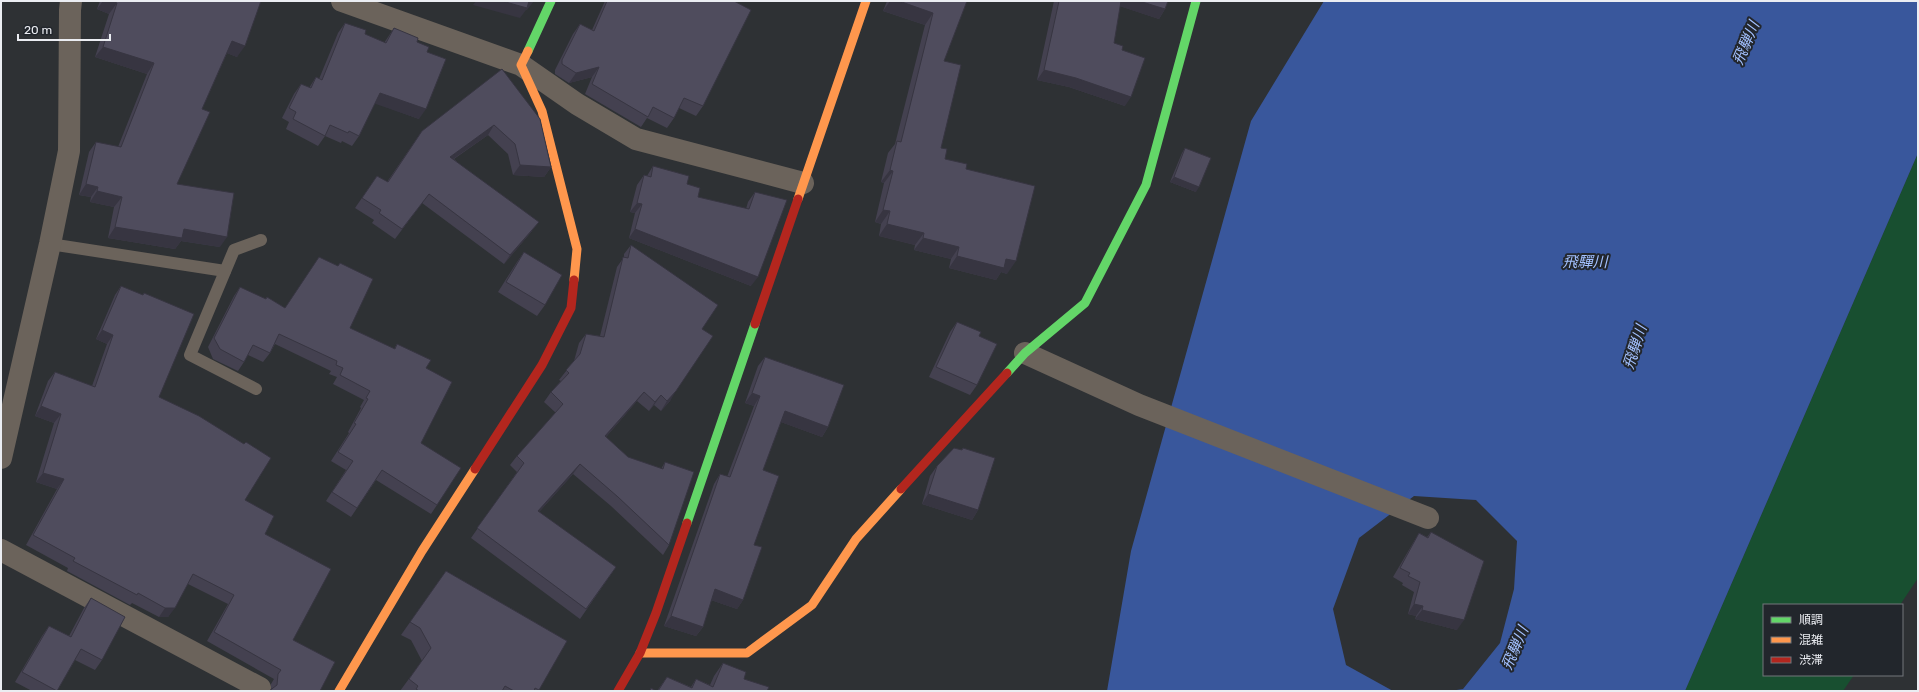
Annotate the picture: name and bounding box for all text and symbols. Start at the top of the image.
scale bar [18,16,110,42]
water label: 飛騨川 [1729,17,1764,67]
text: 20 m [24,23,52,37]
water label: 飛驒川 [1562,253,1609,271]
water label: 飛騨川 [1619,321,1651,371]
legend [1763,604,1903,676]
text: 順調 [1799,613,1823,627]
water label: 飛騨川 [1498,622,1533,672]
text: 混雑 [1799,633,1823,647]
text: 渋滞 [1799,653,1823,667]

